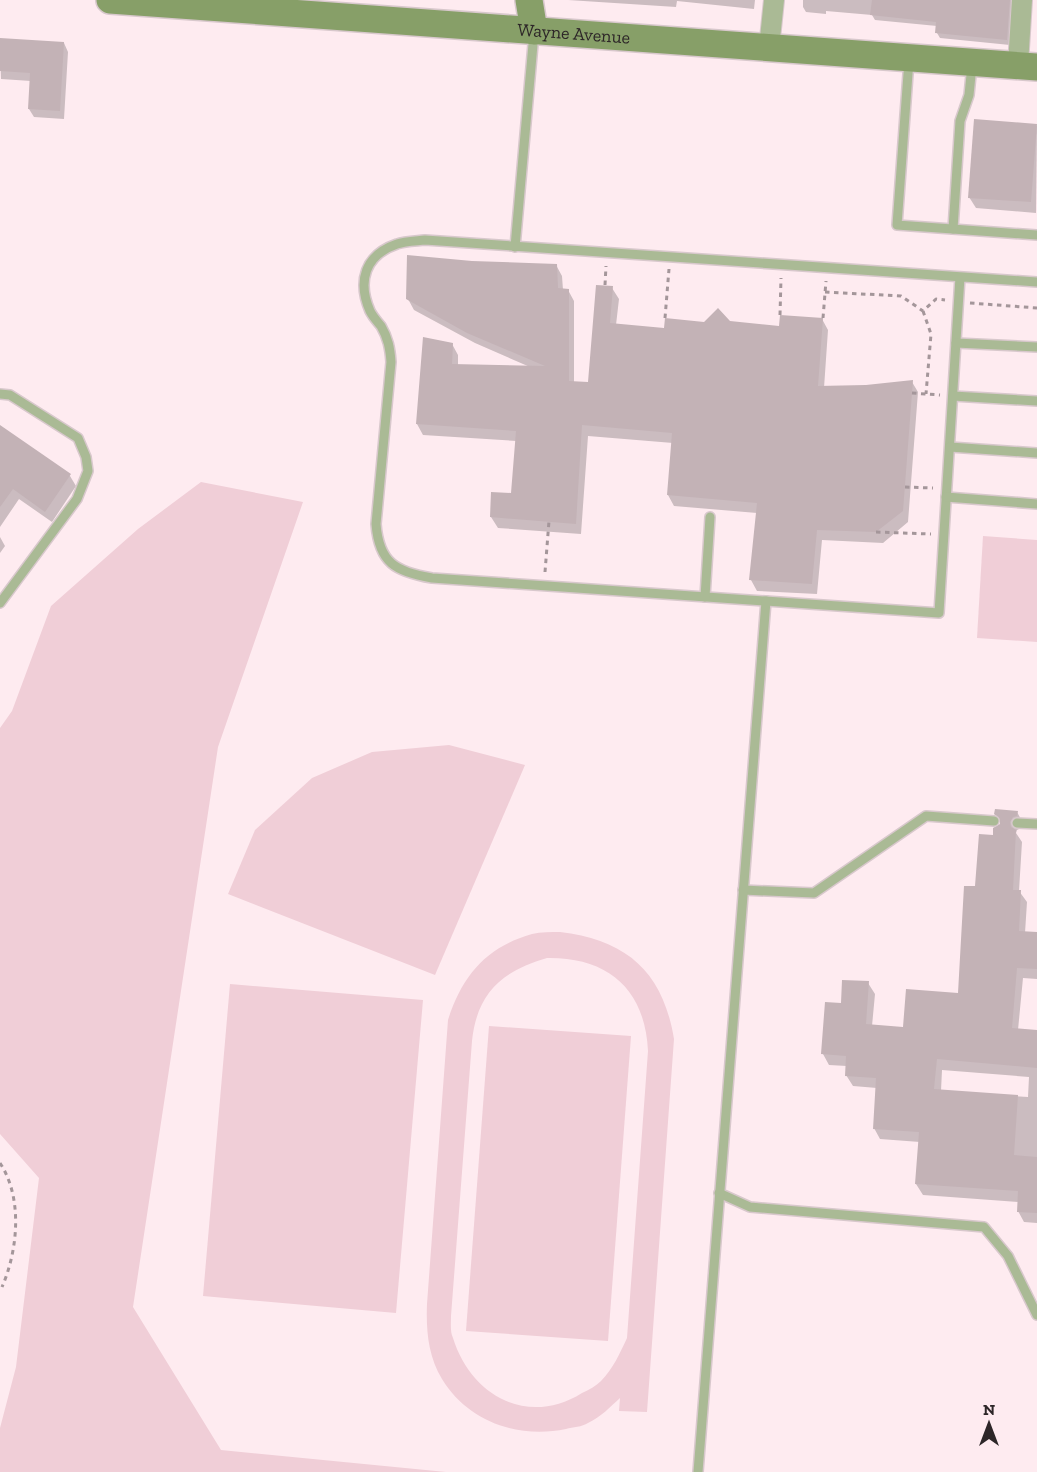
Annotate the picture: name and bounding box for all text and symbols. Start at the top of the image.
street label: Wayne Avenue [517,18,631,49]
north arrow [959,1394,1019,1454]
text: N [983,1400,995,1419]

